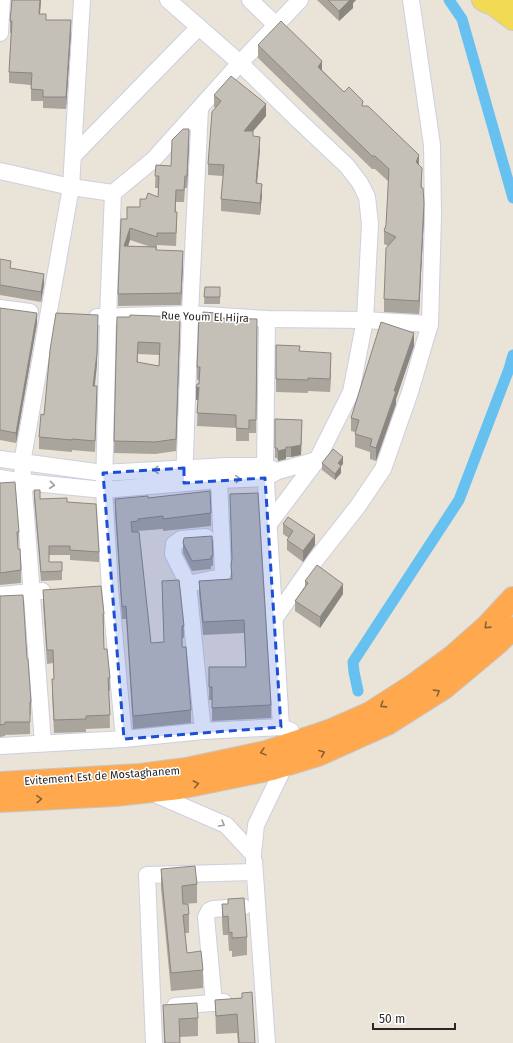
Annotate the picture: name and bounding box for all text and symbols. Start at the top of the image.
street label: Rue Youm El Hijra [161,309,249,325]
one-way arrow [153,465,159,474]
one-way arrow [235,475,241,483]
one-way arrow [49,480,56,489]
one-way arrow [484,622,492,629]
one-way arrow [433,690,440,697]
one-way arrow [380,700,387,707]
one-way arrow [259,748,266,756]
one-way arrow [318,750,325,758]
street label: Evitement Est de Mostaghanem [24,764,180,788]
one-way arrow [193,781,199,789]
one-way arrow [36,795,42,803]
one-way arrow [218,820,225,827]
scale bar [373,1005,455,1031]
text: 50 m [379,1012,405,1026]

